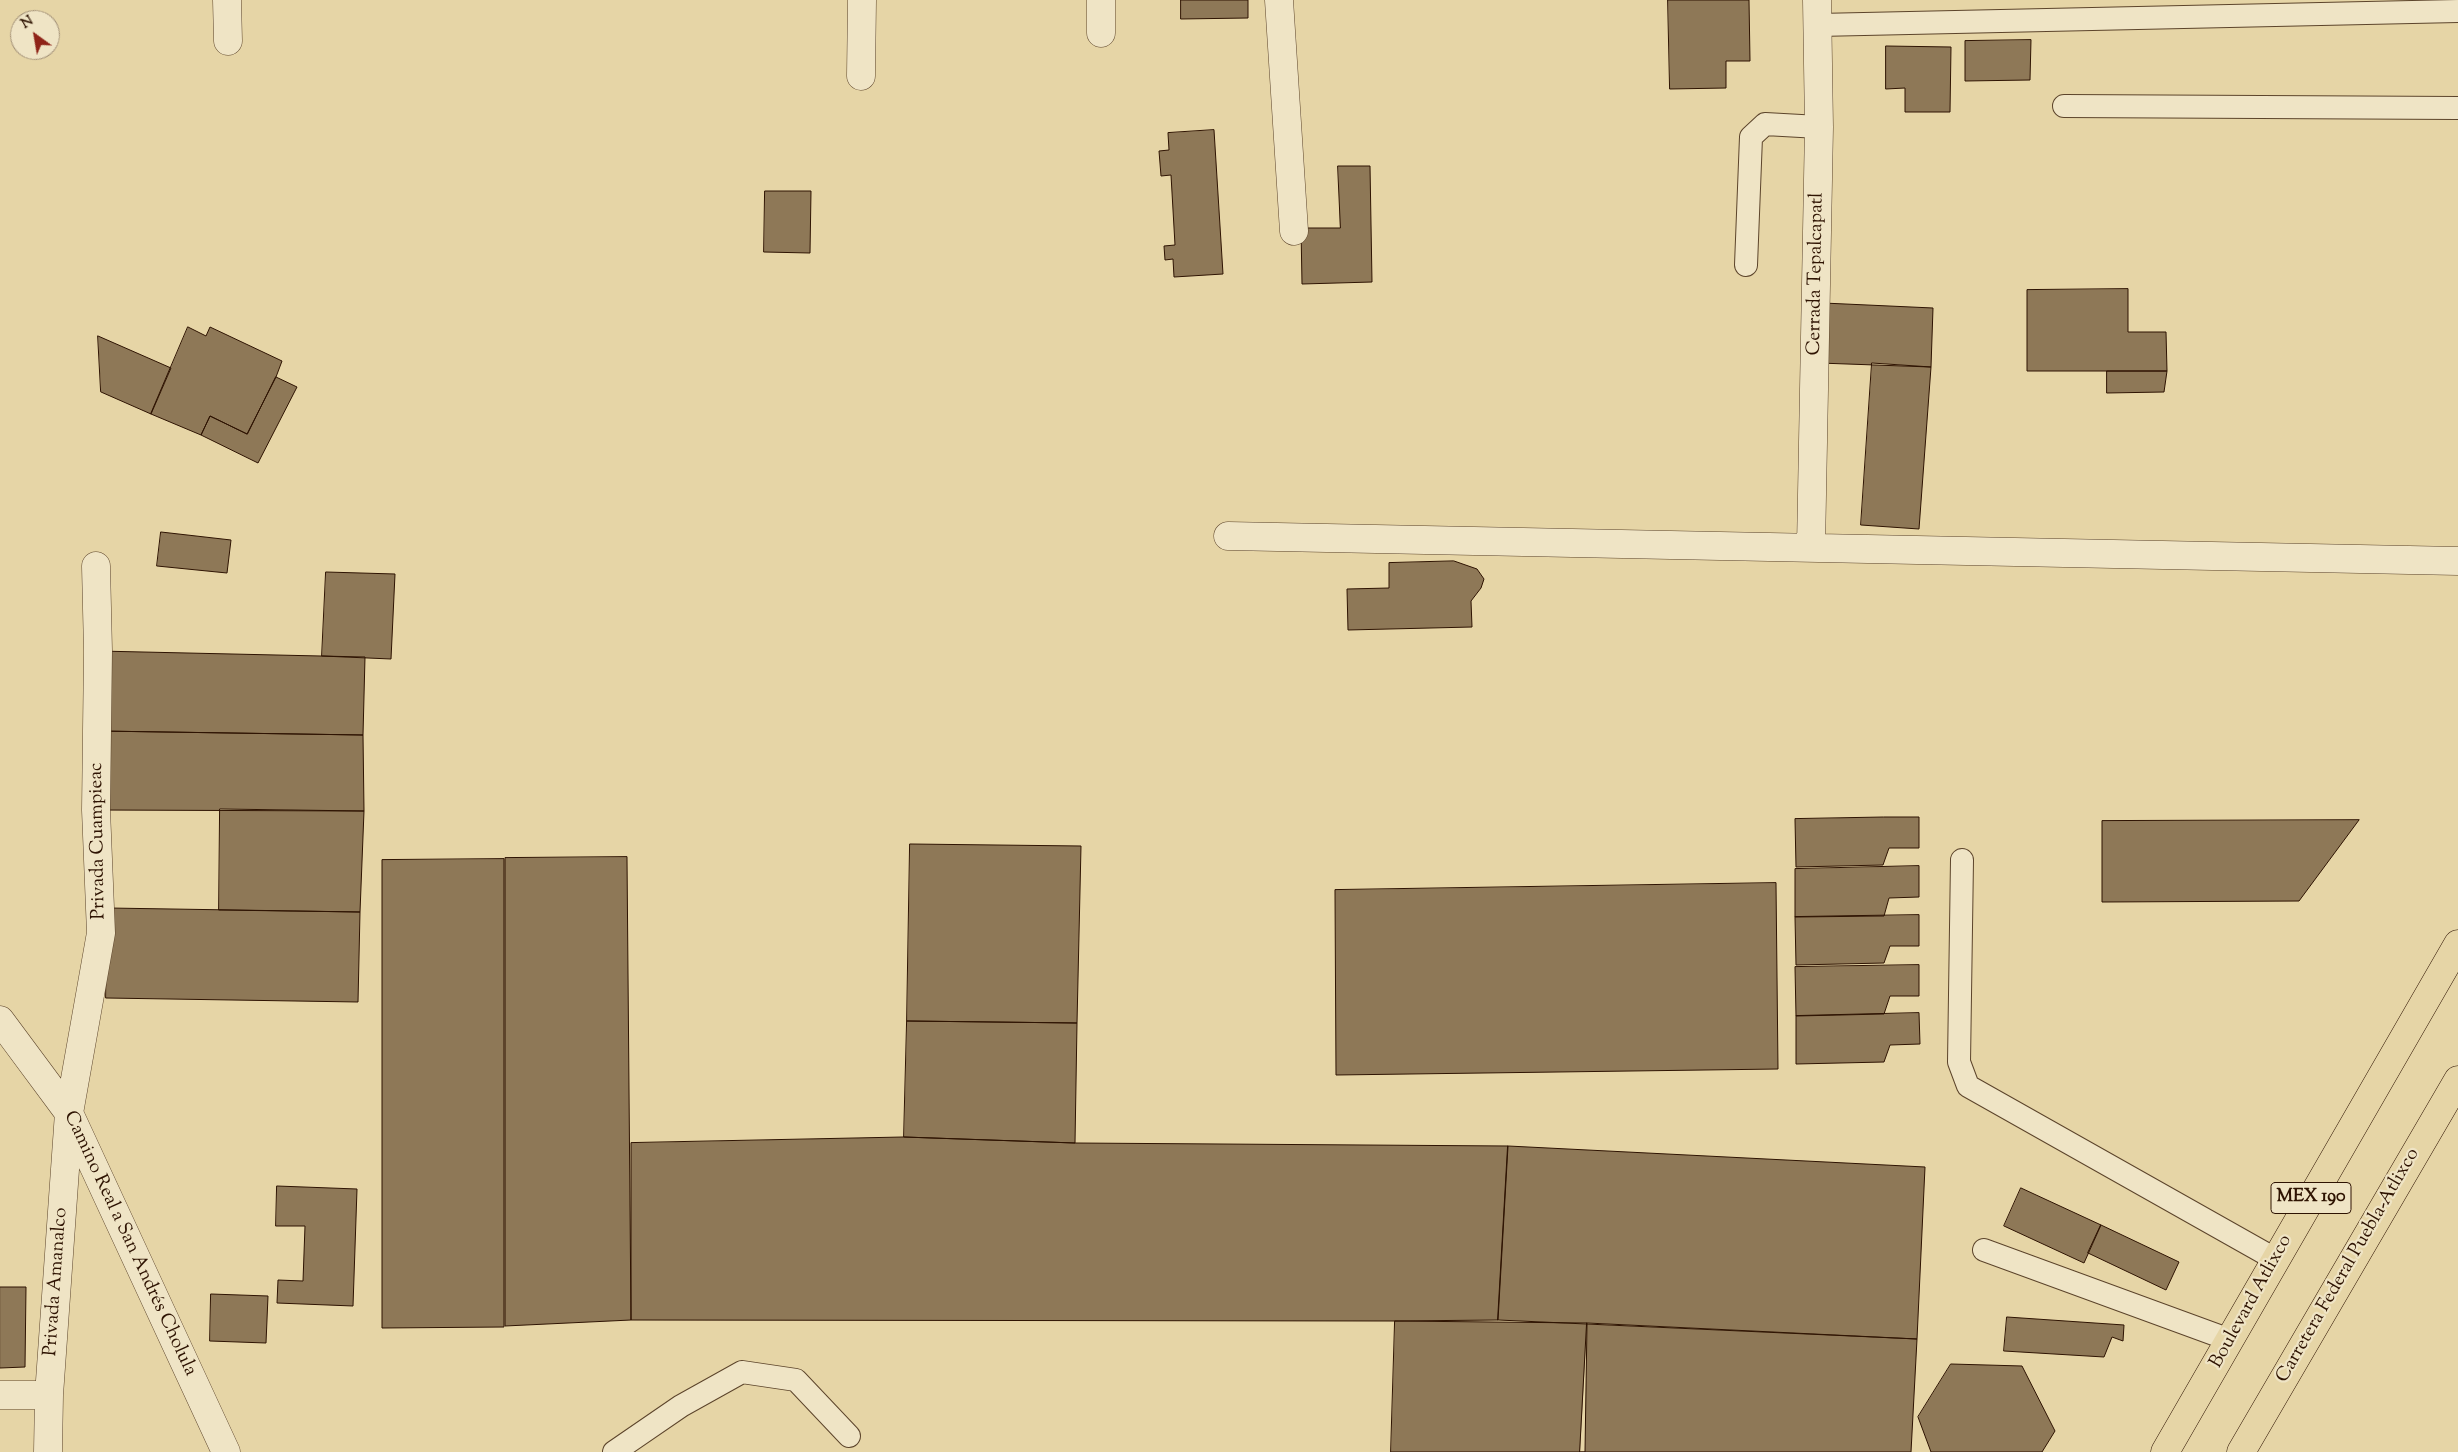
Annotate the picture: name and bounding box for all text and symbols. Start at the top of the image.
north arrow [10,10,60,60]
text: N [18,12,38,35]
street label: Cerrada Tepalcapatl [1804,192,1830,356]
street label: Privada Cuampieac [86,762,112,920]
street label: Camino Real a San Andrés Cholula [57,1108,201,1380]
street label: Carretera Federal Puebla-Atlixco [2272,1145,2426,1387]
road number: MEX 190 [2271,1182,2351,1214]
street label: Privada Amanalco [40,1207,74,1357]
street label: Boulevard Atlixco [2206,1231,2298,1373]

